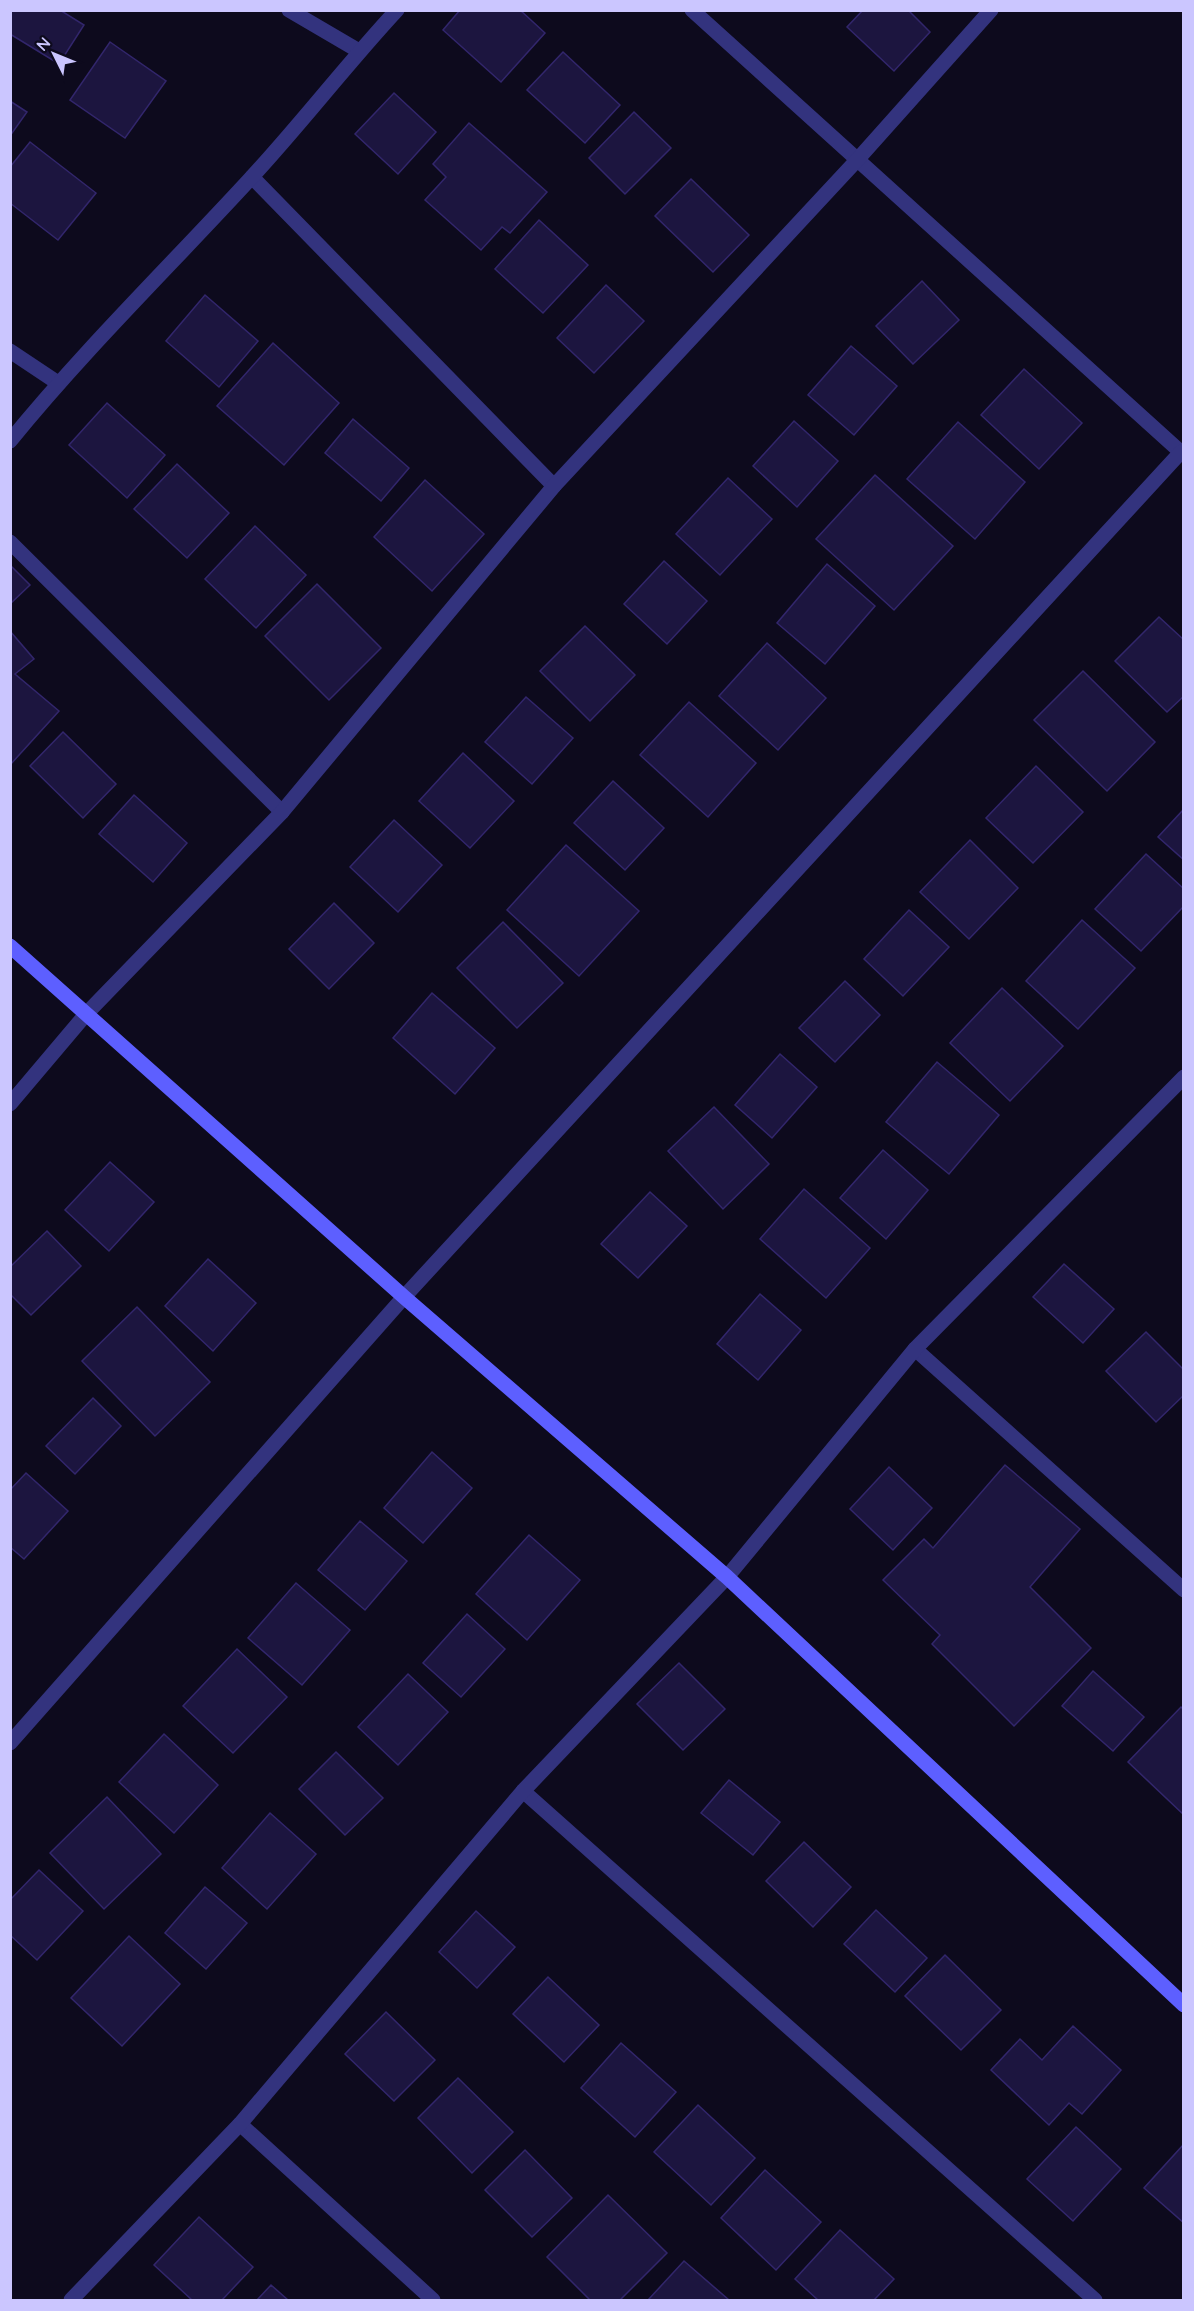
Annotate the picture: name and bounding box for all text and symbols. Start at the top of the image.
north arrow [24,24,84,84]
text: N [32,33,54,55]

